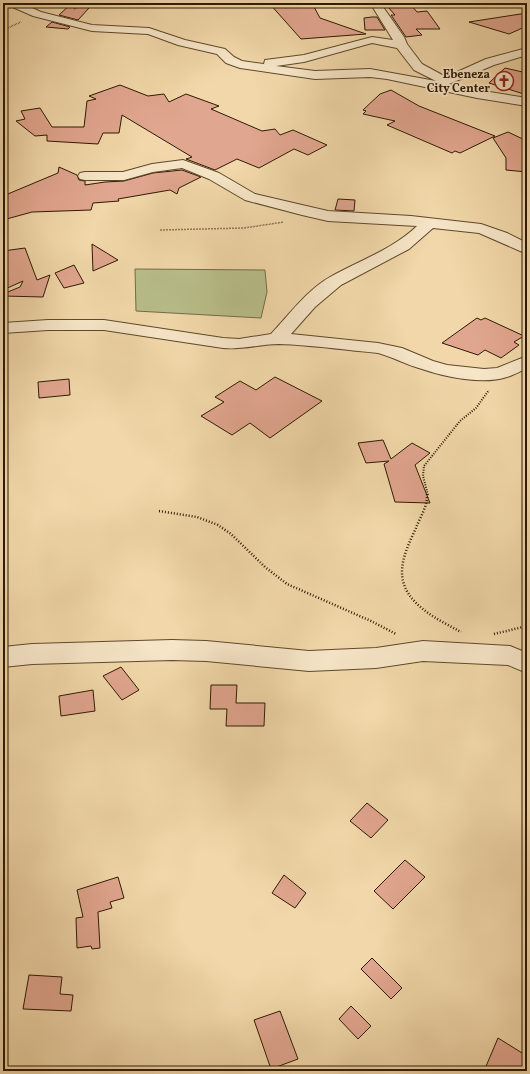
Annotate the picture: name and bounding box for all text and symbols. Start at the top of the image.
place label: Ebeneza City Center [427,67,490,97]
church icon: Ebeneza City Center [493,70,515,92]

